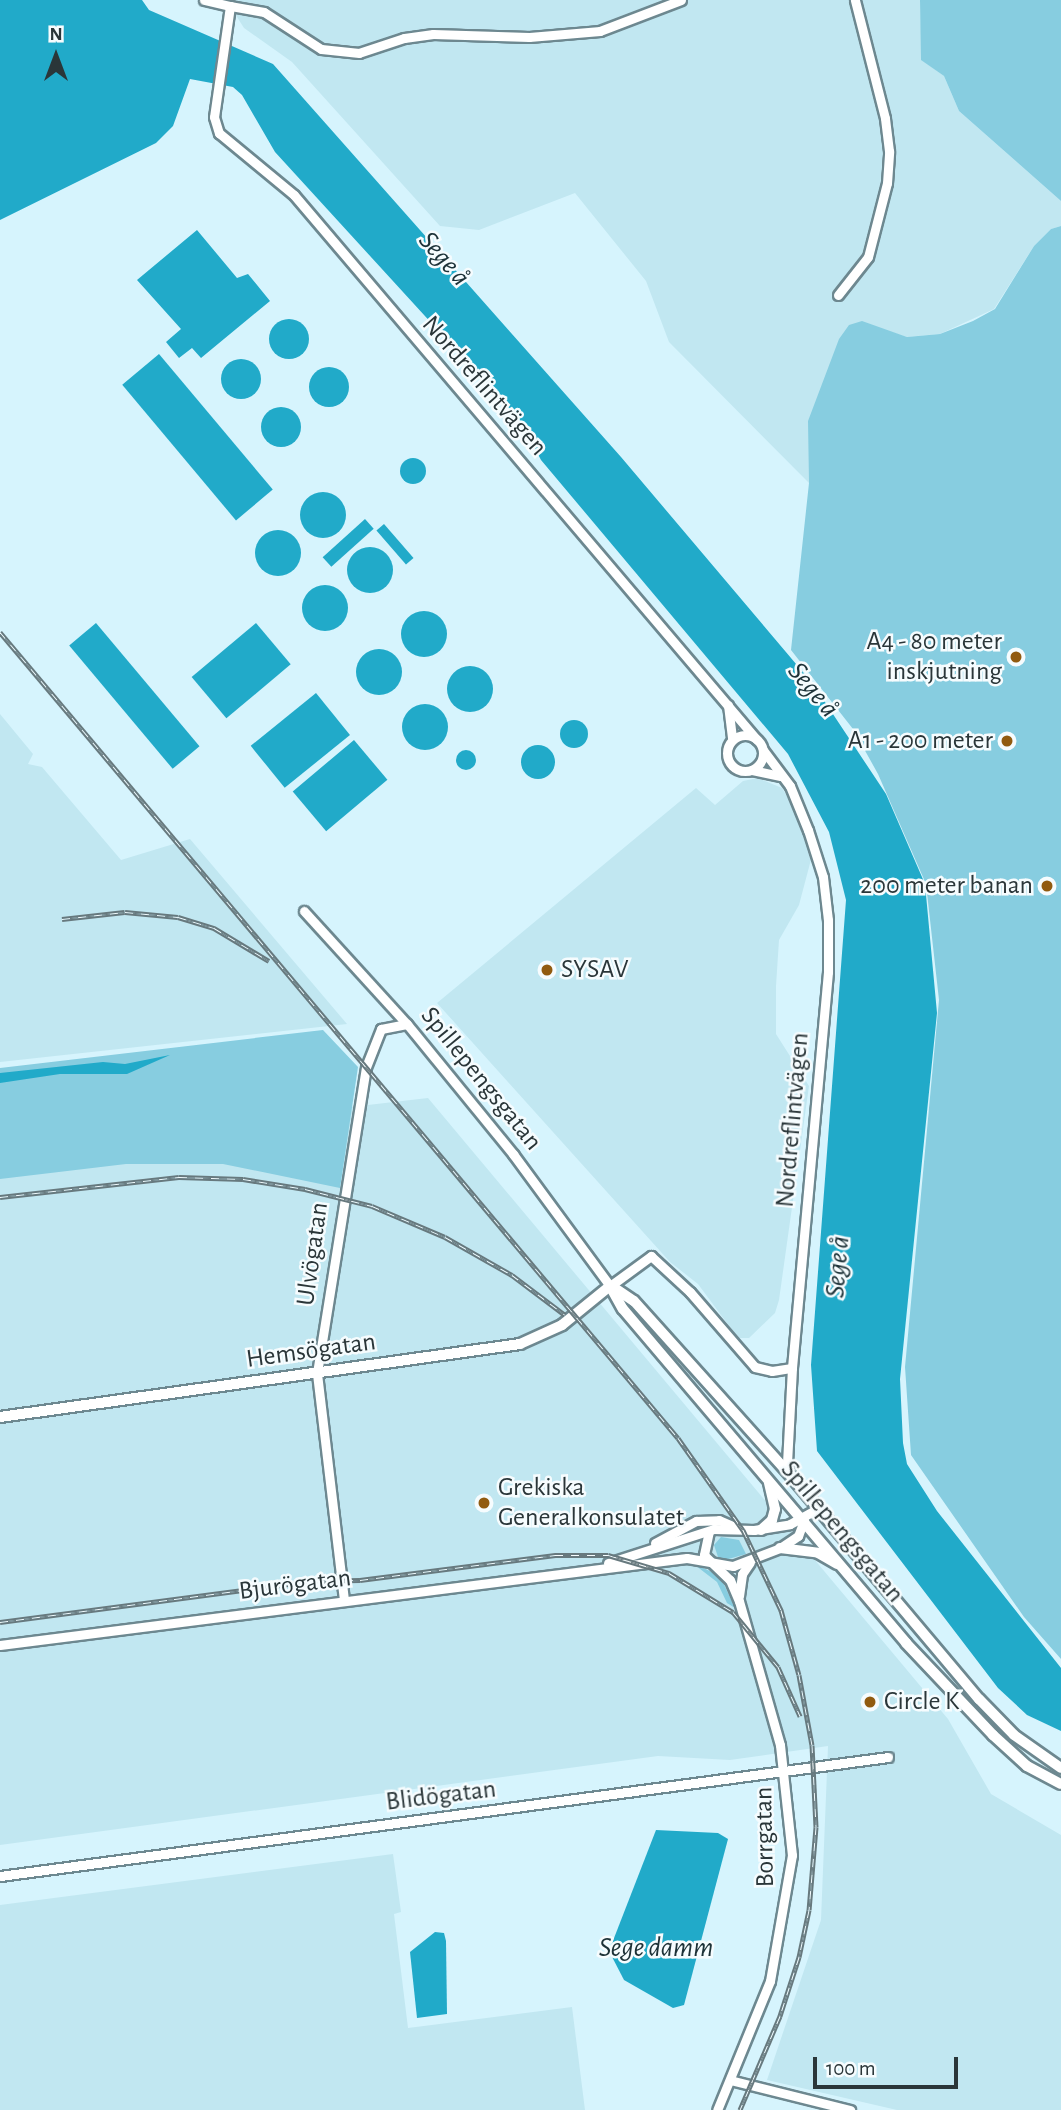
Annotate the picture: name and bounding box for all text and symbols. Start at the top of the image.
north arrow [21,21,91,91]
text: N [49,25,63,44]
water label: Sege å [411,225,477,293]
street label: Nordreflintvägen [415,310,553,462]
place label: A4 - 80 meter inskjutning [866,626,1002,688]
marker: A4 - 80 meter inskjutning [1008,649,1024,665]
water label: Sege å [780,655,846,725]
place label: A1 - 200 meter [848,725,993,757]
marker: A1 - 200 meter [999,733,1015,749]
place label: 200 meter banan [860,870,1033,902]
marker: 200 meter banan [1039,878,1055,894]
place label: SYSAV [561,954,628,986]
marker: SYSAV [539,962,555,978]
street label: Spillepengsgatan [414,1001,548,1157]
street label: Nordreflintvägen [770,1031,816,1209]
street label: Ulvögatan [290,1200,336,1308]
water label: Sege å [819,1235,857,1299]
street label: Hemsögatan [244,1326,378,1376]
street label: Spillepengsgatan [774,1455,910,1609]
place label: Grekiska Generalkonsulatet [498,1472,684,1534]
marker: Grekiska Generalkonsulatet [476,1495,492,1511]
street label: Bjurögatan [237,1563,353,1607]
place label: Circle K [884,1686,959,1718]
marker: Circle K [862,1694,878,1710]
street label: Blidögatan [384,1774,498,1818]
street label: Borrgatan [749,1786,781,1888]
water label: Sege damm [599,1931,713,1965]
scale bar [816,2044,961,2088]
text: 100 m [826,2058,876,2079]

